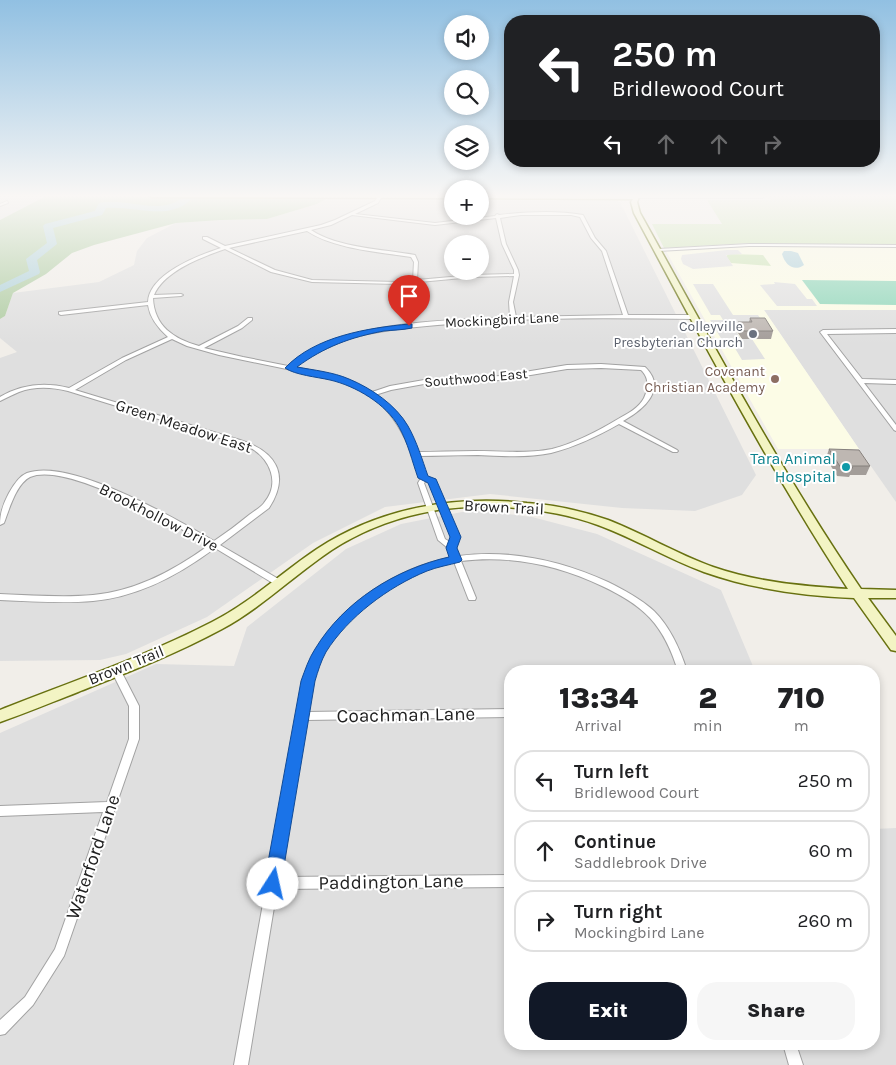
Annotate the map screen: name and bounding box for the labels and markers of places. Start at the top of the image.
pin [388,275,430,326]
place label: Colleyville Presbyterian Church [613,318,743,351]
marker: Colleyville Presbyterian Church [747,328,759,340]
place label: Covenant Christian Academy [644,363,765,396]
marker: Covenant Christian Academy [769,373,781,385]
place label: Tara Animal Hospital [750,449,836,486]
marker: Tara Animal Hospital [840,461,852,473]

